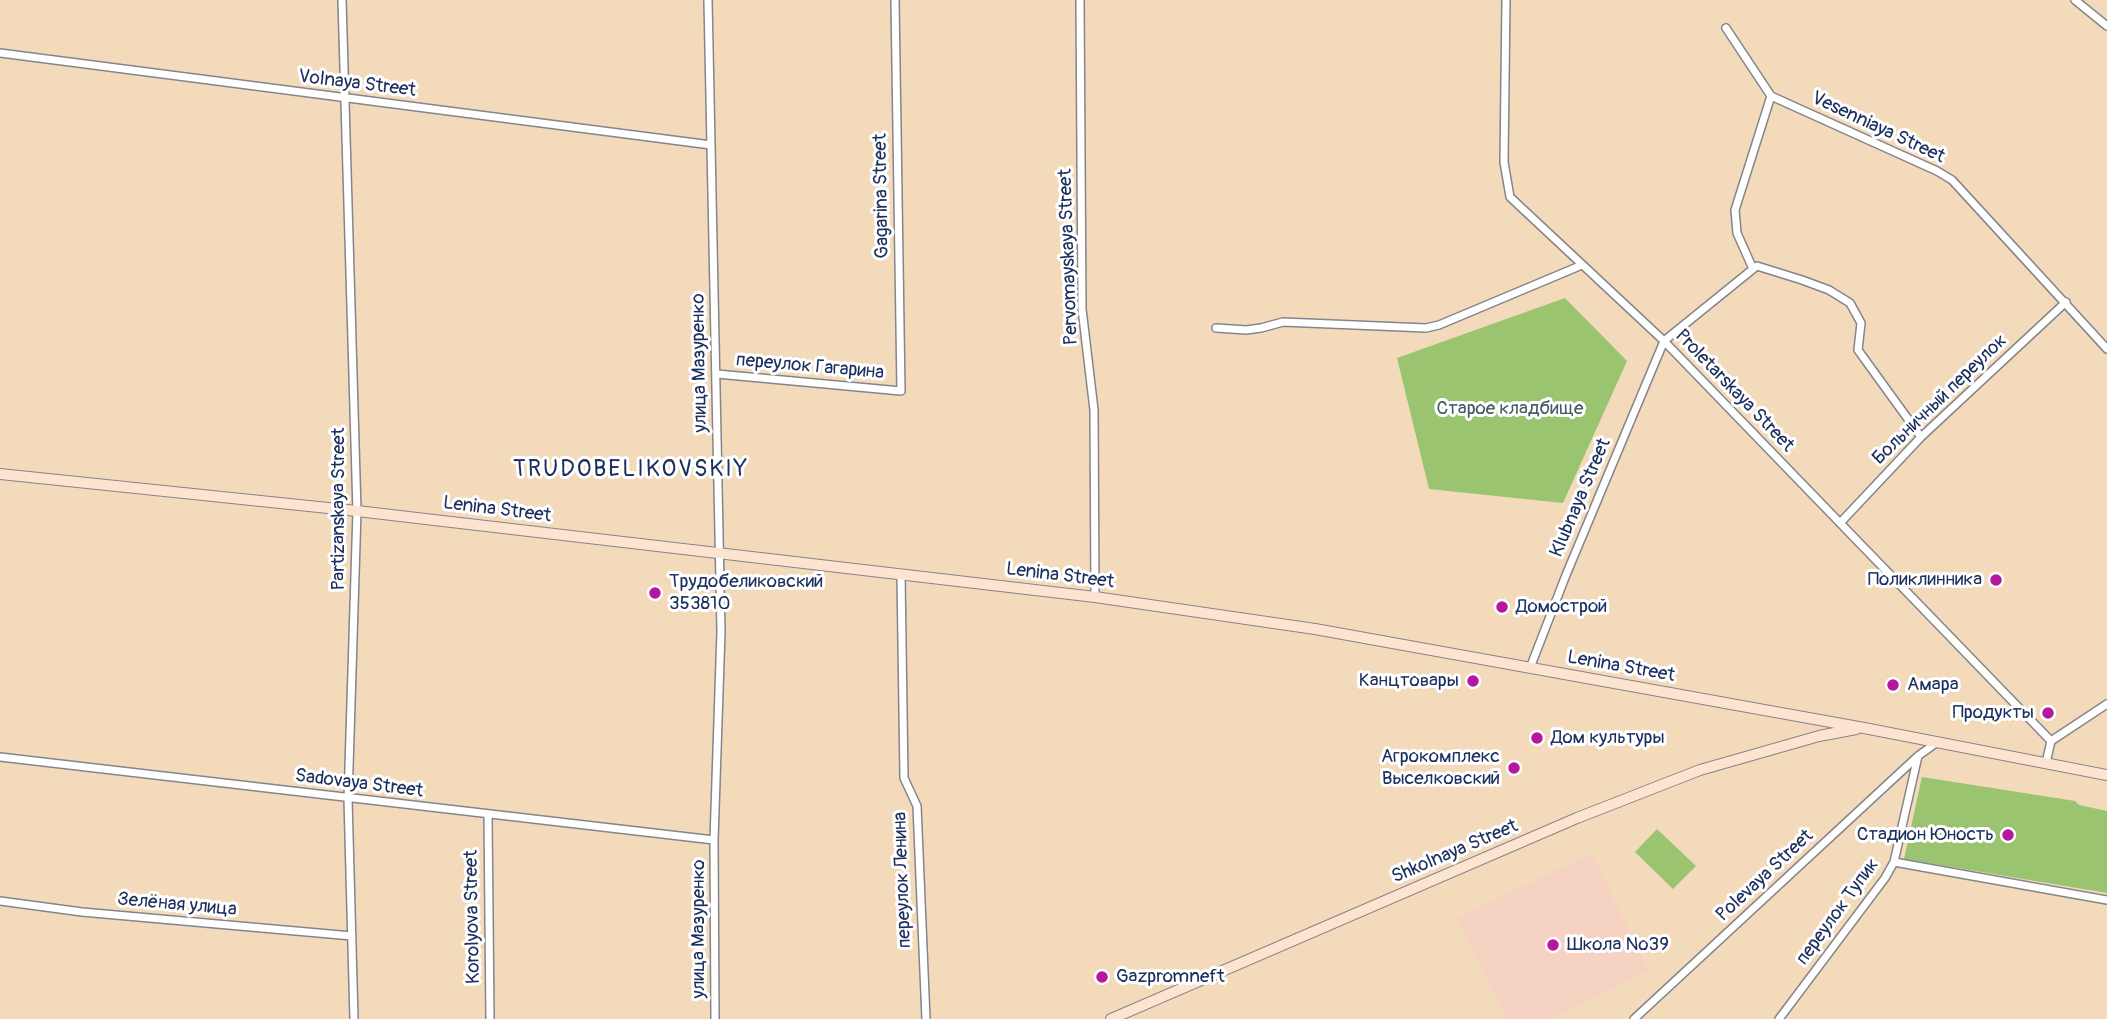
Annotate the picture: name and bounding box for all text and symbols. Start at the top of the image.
street label: Volnaya Street [297,65,417,103]
street label: Vesenniaya Street [1808,87,1948,169]
street label: Gagarina Street [870,133,894,259]
street label: Pervomayskaya Street [1055,168,1083,346]
street label: улица Мазуренко [687,293,713,433]
street label: Proletarskaya Street [1670,325,1798,457]
street label: Больничный переулок [1868,330,2012,470]
street label: переулок Гагарина [735,349,885,385]
park label: Старое кладбище [1437,398,1583,420]
street label: Partizanskaya Street [328,428,350,590]
street label: Klubnaya Street [1546,435,1616,561]
district label: TRUDOBELIKOVSKIY [515,456,747,484]
street label: Lenina Street [442,492,552,528]
street label: Lenina Street [1005,558,1115,594]
place label: Поликлинника [1868,569,1982,591]
place label: Трудобеликовский 353810 [669,571,823,615]
marker: Поликлинника [1988,572,2004,588]
marker: Трудобеликовский 353810 [647,585,663,601]
place label: Домострой [1516,596,1607,618]
marker: Домострой [1494,599,1510,615]
street label: Lenina Street [1565,646,1677,688]
place label: Канцтовары [1359,670,1459,692]
marker: Канцтовары [1465,673,1481,689]
place label: Амара [1907,674,1958,696]
marker: Амара [1885,677,1901,693]
place label: Продукты [1952,702,2034,724]
marker: Продукты [2040,705,2056,721]
place label: Дом культуры [1551,727,1665,749]
marker: Дом культуры [1529,730,1545,746]
place label: Агрокомплекс Выселковский [1381,746,1500,790]
marker: Агрокомплекс Выселковский [1506,760,1522,776]
street label: Sadovaya Street [294,765,424,803]
street label: переулок Ленина [889,811,917,949]
street label: Shkolnaya Street [1388,815,1522,889]
place label: Стадион Юность [1857,824,1994,846]
street label: Polevaya Street [1712,825,1818,927]
marker: Стадион Юность [2000,827,2016,843]
street label: Korolyova Street [460,850,486,984]
street label: переулок Тупик [1792,854,1884,970]
street label: улица Мазуренко [688,859,710,999]
street label: Зелёная улица [116,888,238,922]
place label: Школа №39 [1567,934,1669,956]
marker: Школа №39 [1545,937,1561,953]
place label: Gazpromneft [1116,966,1225,988]
marker: Gazpromneft [1094,969,1110,985]

